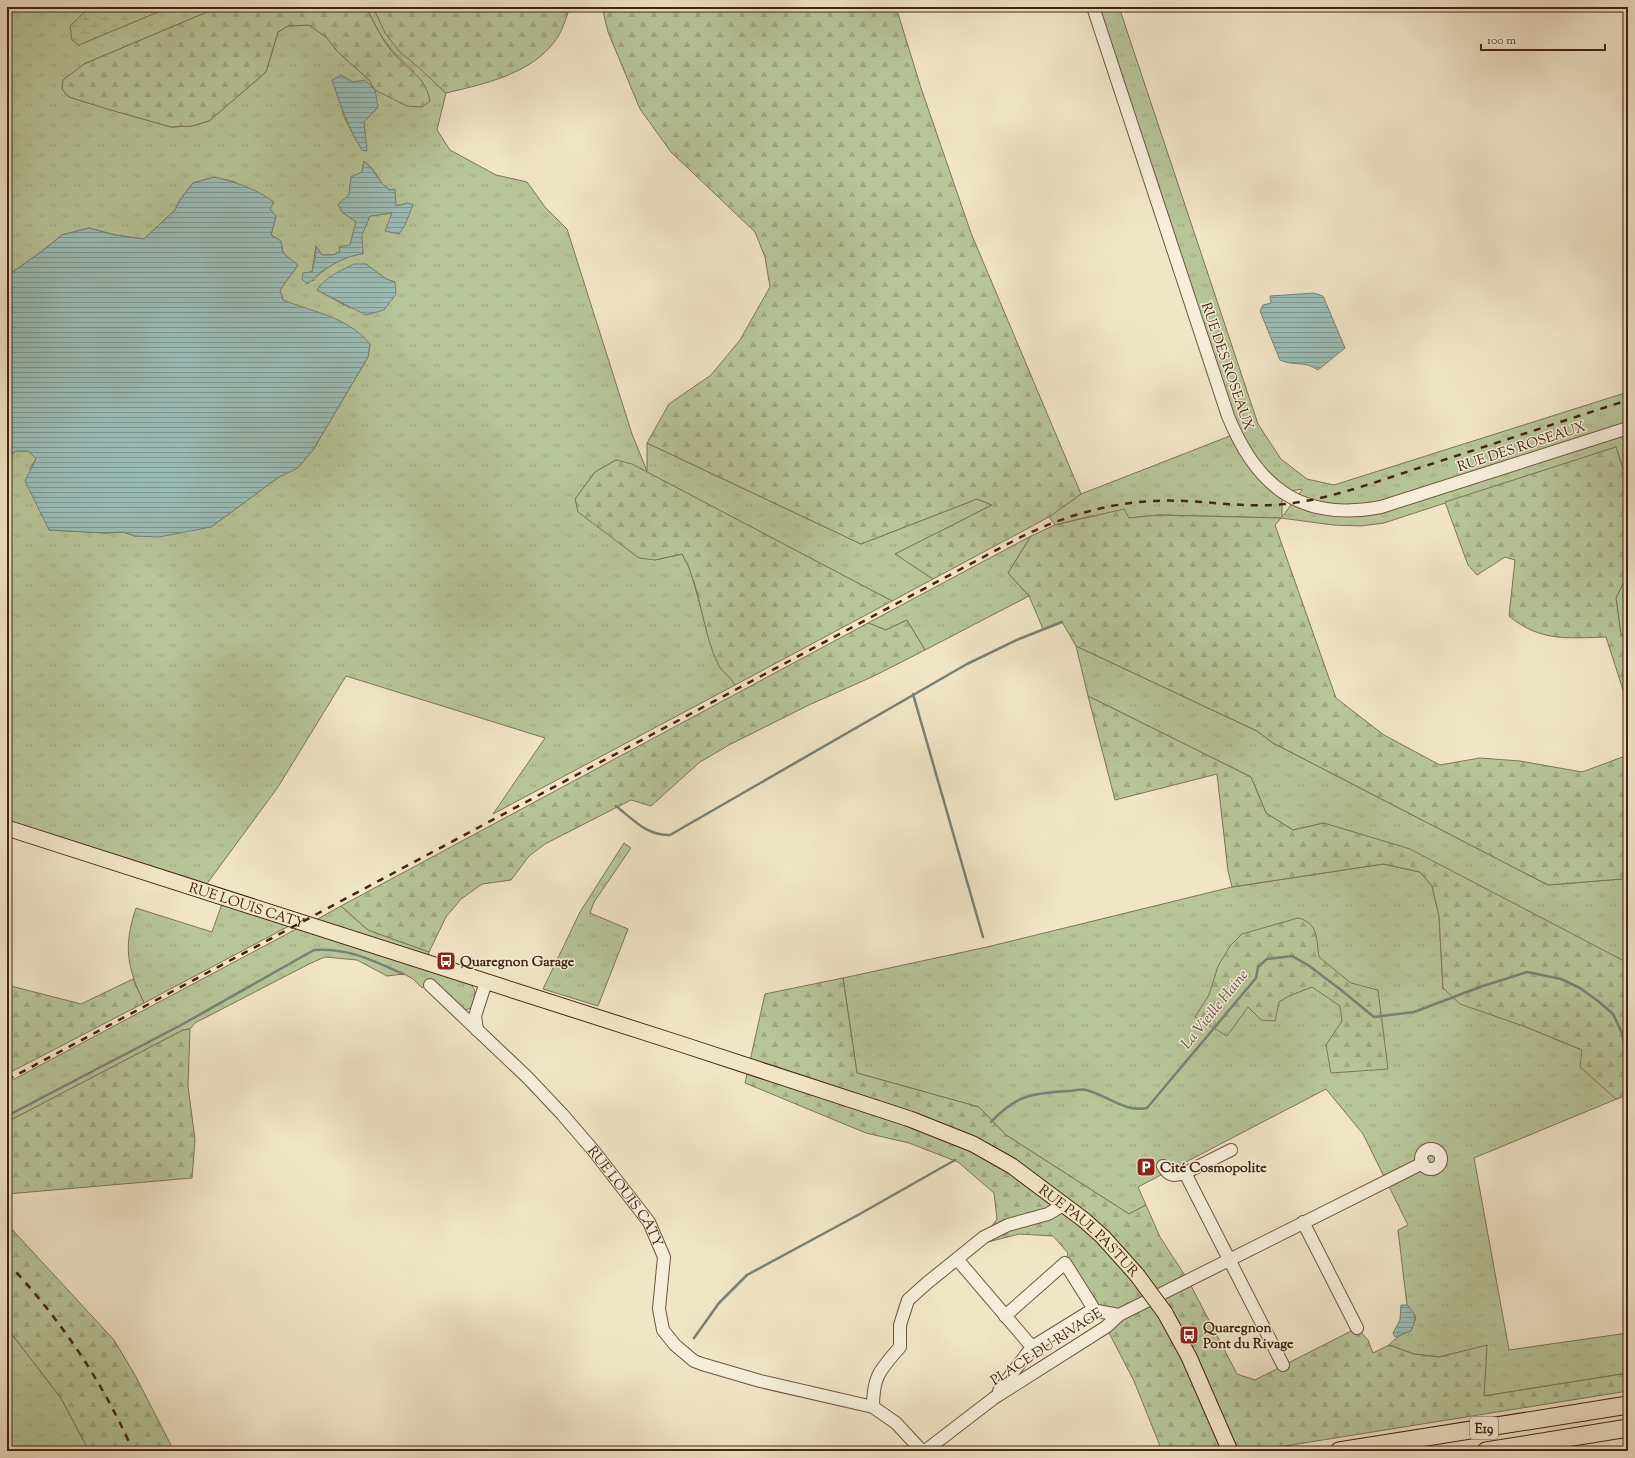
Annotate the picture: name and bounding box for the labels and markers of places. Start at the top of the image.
bus stop icon: Quaregnon Garage [435,950,457,972]
place label: Quaregnon Garage [460,953,575,973]
parking icon: Cité Cosmopolite [1135,1156,1157,1178]
place label: Cité Cosmopolite [1160,1159,1267,1179]
place label: Quaregnon Pont du Rivage [1203,1319,1294,1355]
bus stop icon: Quaregnon Pont du Rivage [1178,1324,1200,1346]

